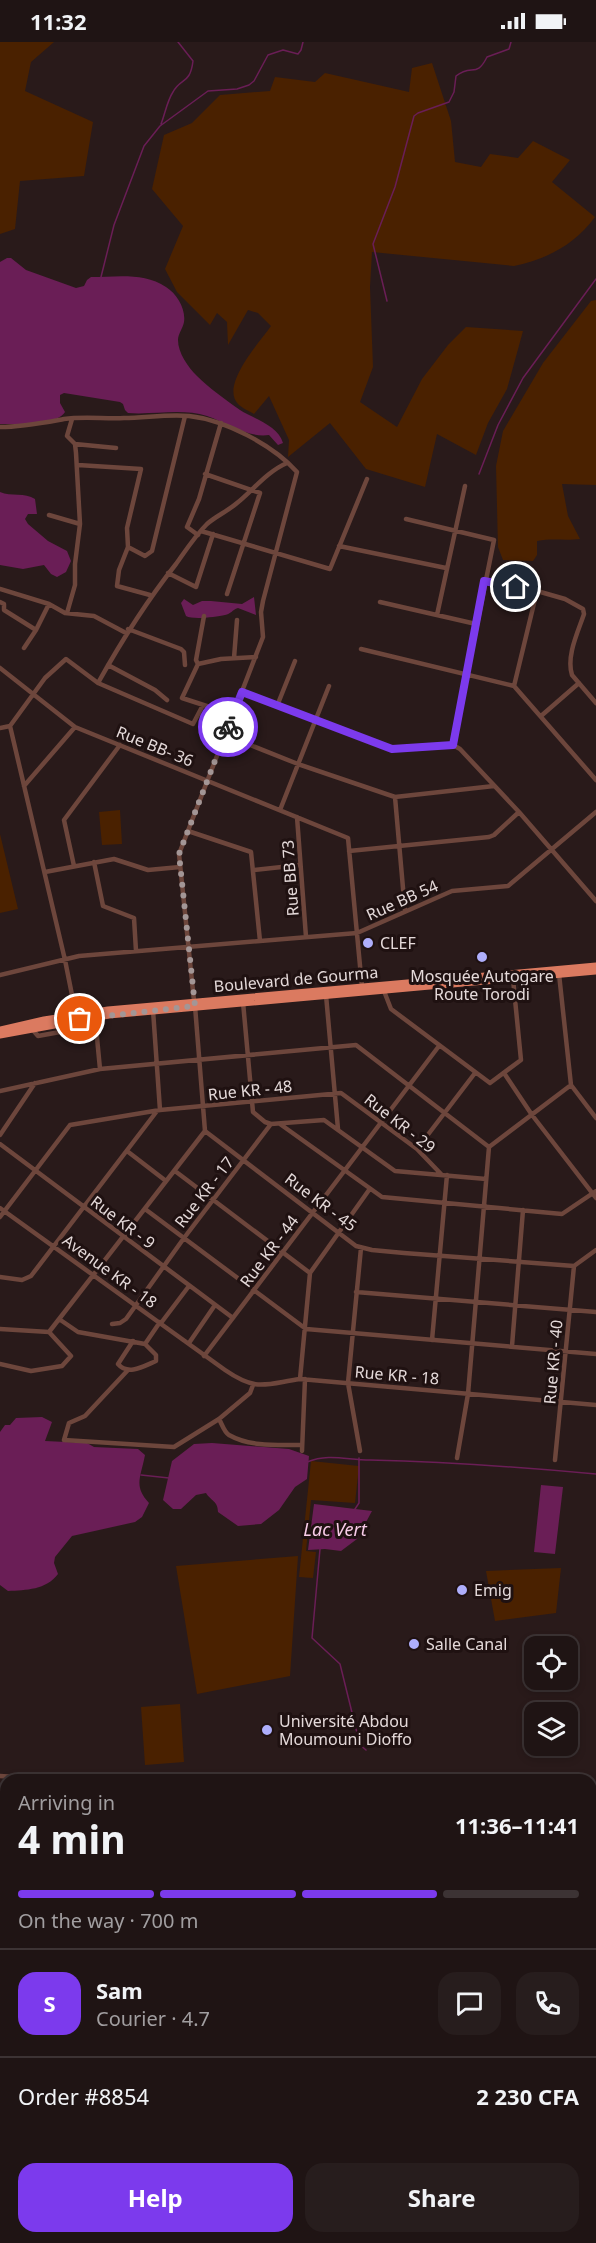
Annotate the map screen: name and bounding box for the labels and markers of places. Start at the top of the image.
pin [490,561,541,612]
place label: CLEF [380,932,416,954]
marker: CLEF [361,936,375,950]
marker: Mosquée Autogare Route Torodi [475,950,489,964]
place label: Mosquée Autogare Route Torodi [410,965,554,1005]
pin [54,993,105,1044]
place label: Emig [474,1579,512,1601]
marker: Emig [455,1583,469,1597]
place label: Salle Canal [426,1633,507,1655]
marker: Salle Canal [407,1637,421,1651]
place label: Université Abdou Moumouni Dioffo [279,1710,412,1750]
marker: Université Abdou Moumouni Dioffo [260,1723,274,1737]

